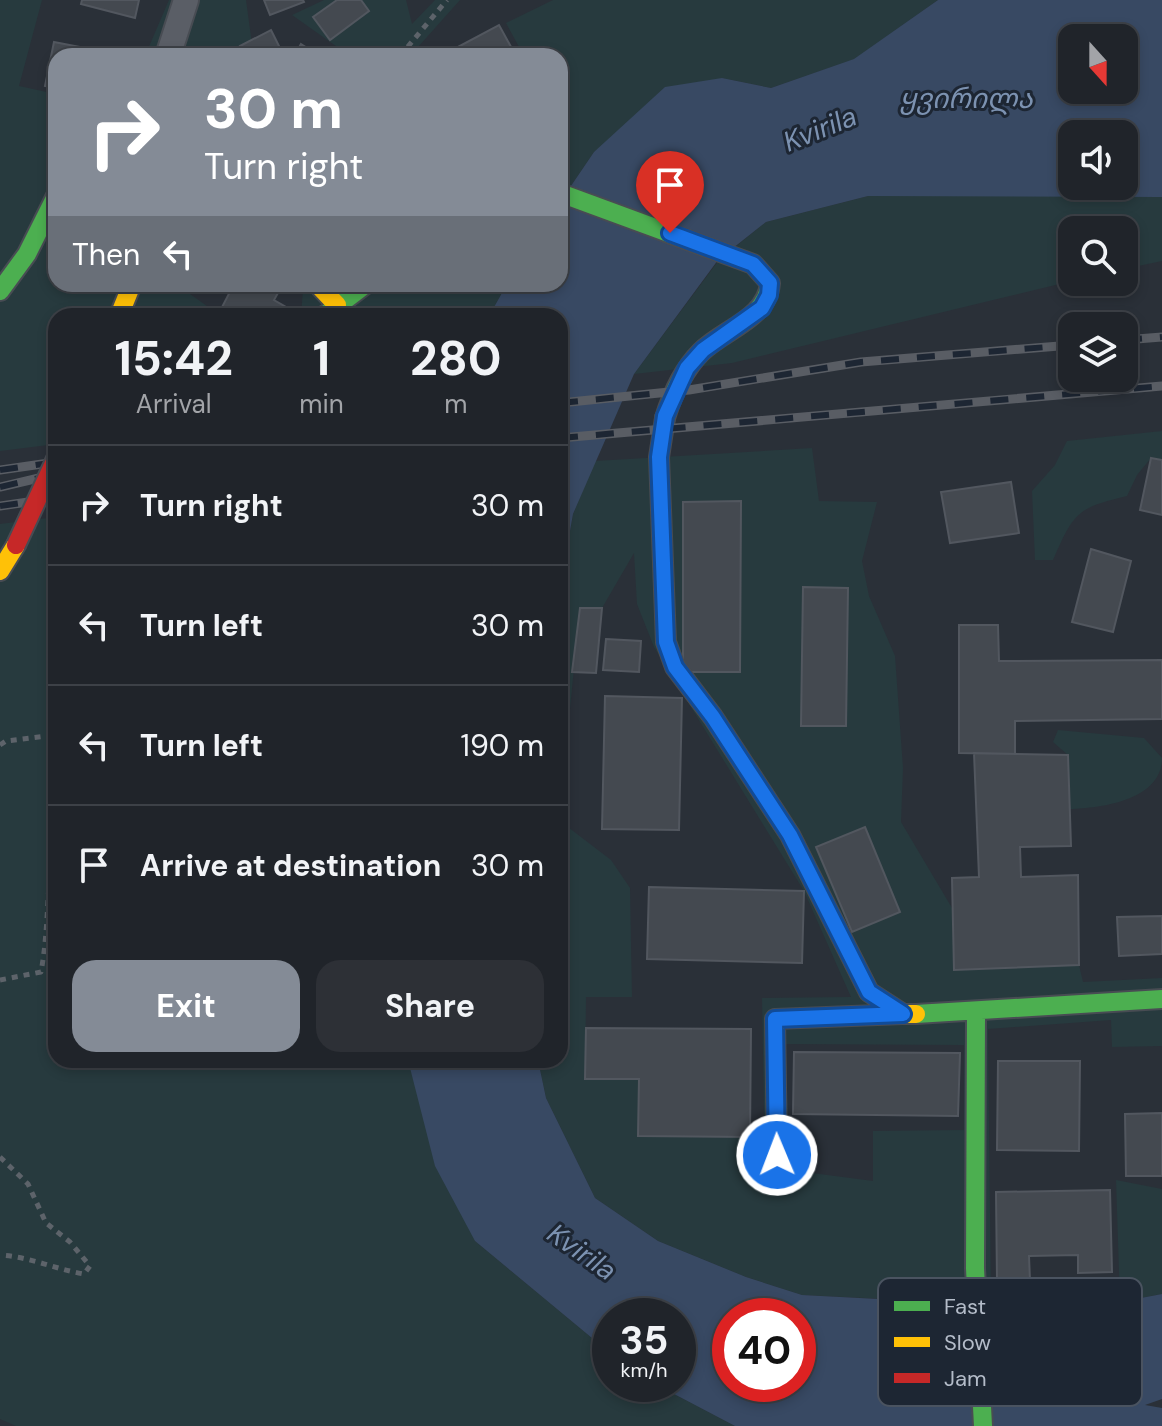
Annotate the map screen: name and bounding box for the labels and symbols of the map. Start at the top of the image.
north arrow [1058,24,1138,104]
water label: ყვირილა [899,80,1033,117]
water label: Kvirila [778,98,862,160]
pin [636,151,704,233]
position arrow [735,1113,819,1197]
water label: Kvirila [540,1215,624,1289]
legend [878,1278,1142,1406]
text: Fast [944,1292,986,1321]
speed limit sign: 40 [712,1298,816,1402]
text: Slow [944,1328,991,1357]
text: Jam [944,1364,987,1393]

